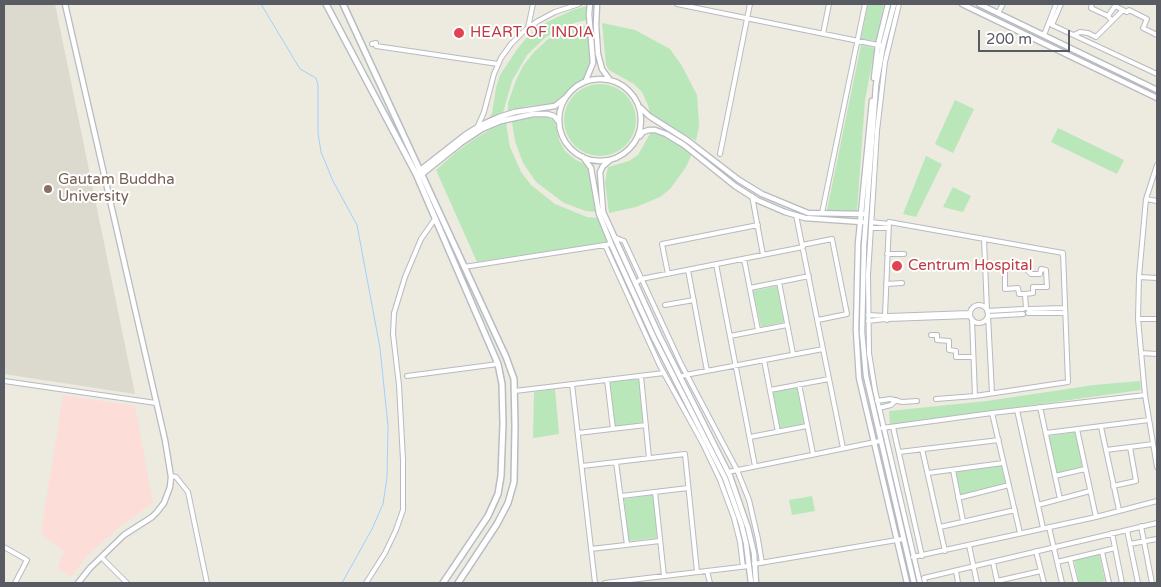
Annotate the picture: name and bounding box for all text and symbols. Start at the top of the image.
scale bar [981,20,1074,52]
place label: HEART OF INDIA [470,24,594,42]
marker: HEART OF INDIA [452,26,466,40]
text: 200 m [986,30,1032,48]
place label: Gautam Buddha University [58,171,175,206]
marker: Gautam Buddha University [42,183,54,195]
place label: Centrum Hospital [908,257,1032,275]
marker: Centrum Hospital [890,259,904,273]

